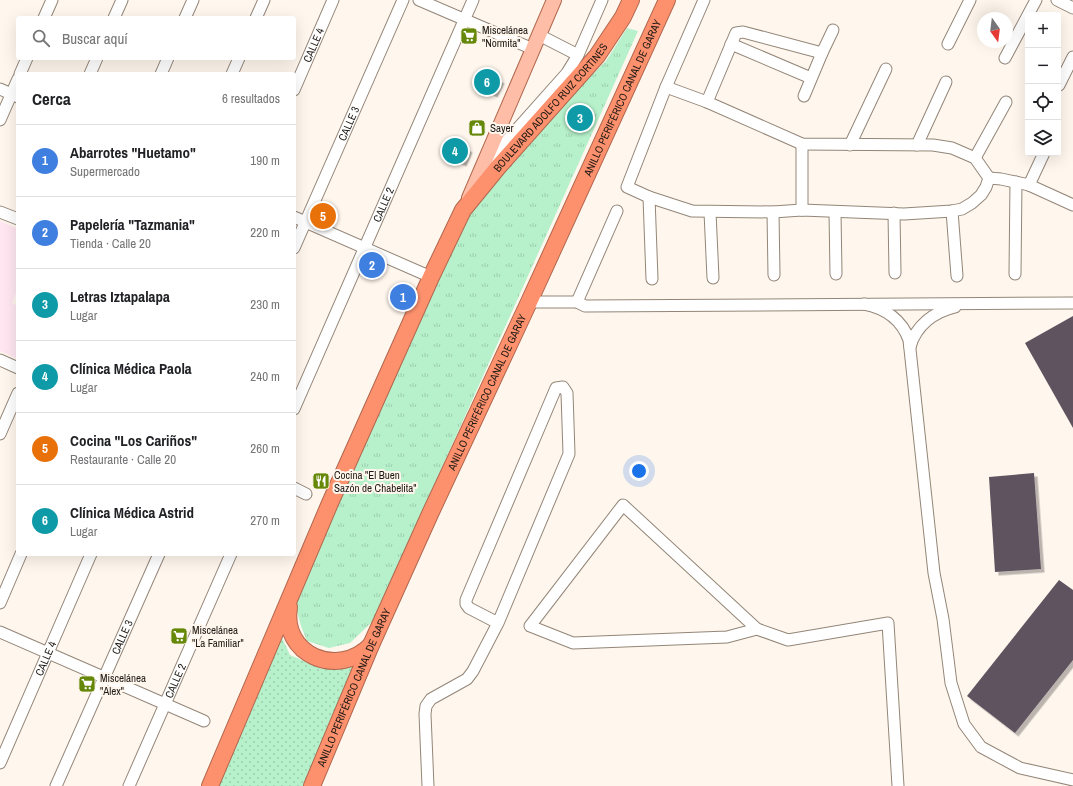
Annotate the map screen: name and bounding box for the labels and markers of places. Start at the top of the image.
place label: Miscelánea "Normita" [482,23,528,50]
supermarket icon: Miscelánea "Normita" [459,26,479,46]
pin: 6 [474,67,500,97]
pin: 3 [567,103,593,133]
shop icon: Sayer [467,118,487,138]
place label: Sayer [490,121,514,135]
pin: 4 [442,136,468,166]
pin: 5 [310,201,336,231]
pin: 2 [359,250,385,280]
pin: 1 [390,282,416,312]
place label: Cocina "El Buen Sazón de Chabelita" [334,468,416,495]
restaurant icon: Cocina "El Buen Sazón de Chabelita" [311,471,331,491]
place label: Miscelánea "La Familiar" [192,623,244,650]
supermarket icon: Miscelánea "La Familiar" [169,626,189,646]
place label: Miscelánea "Alex" [100,671,146,698]
supermarket icon: Miscelánea "Alex" [77,674,97,694]

